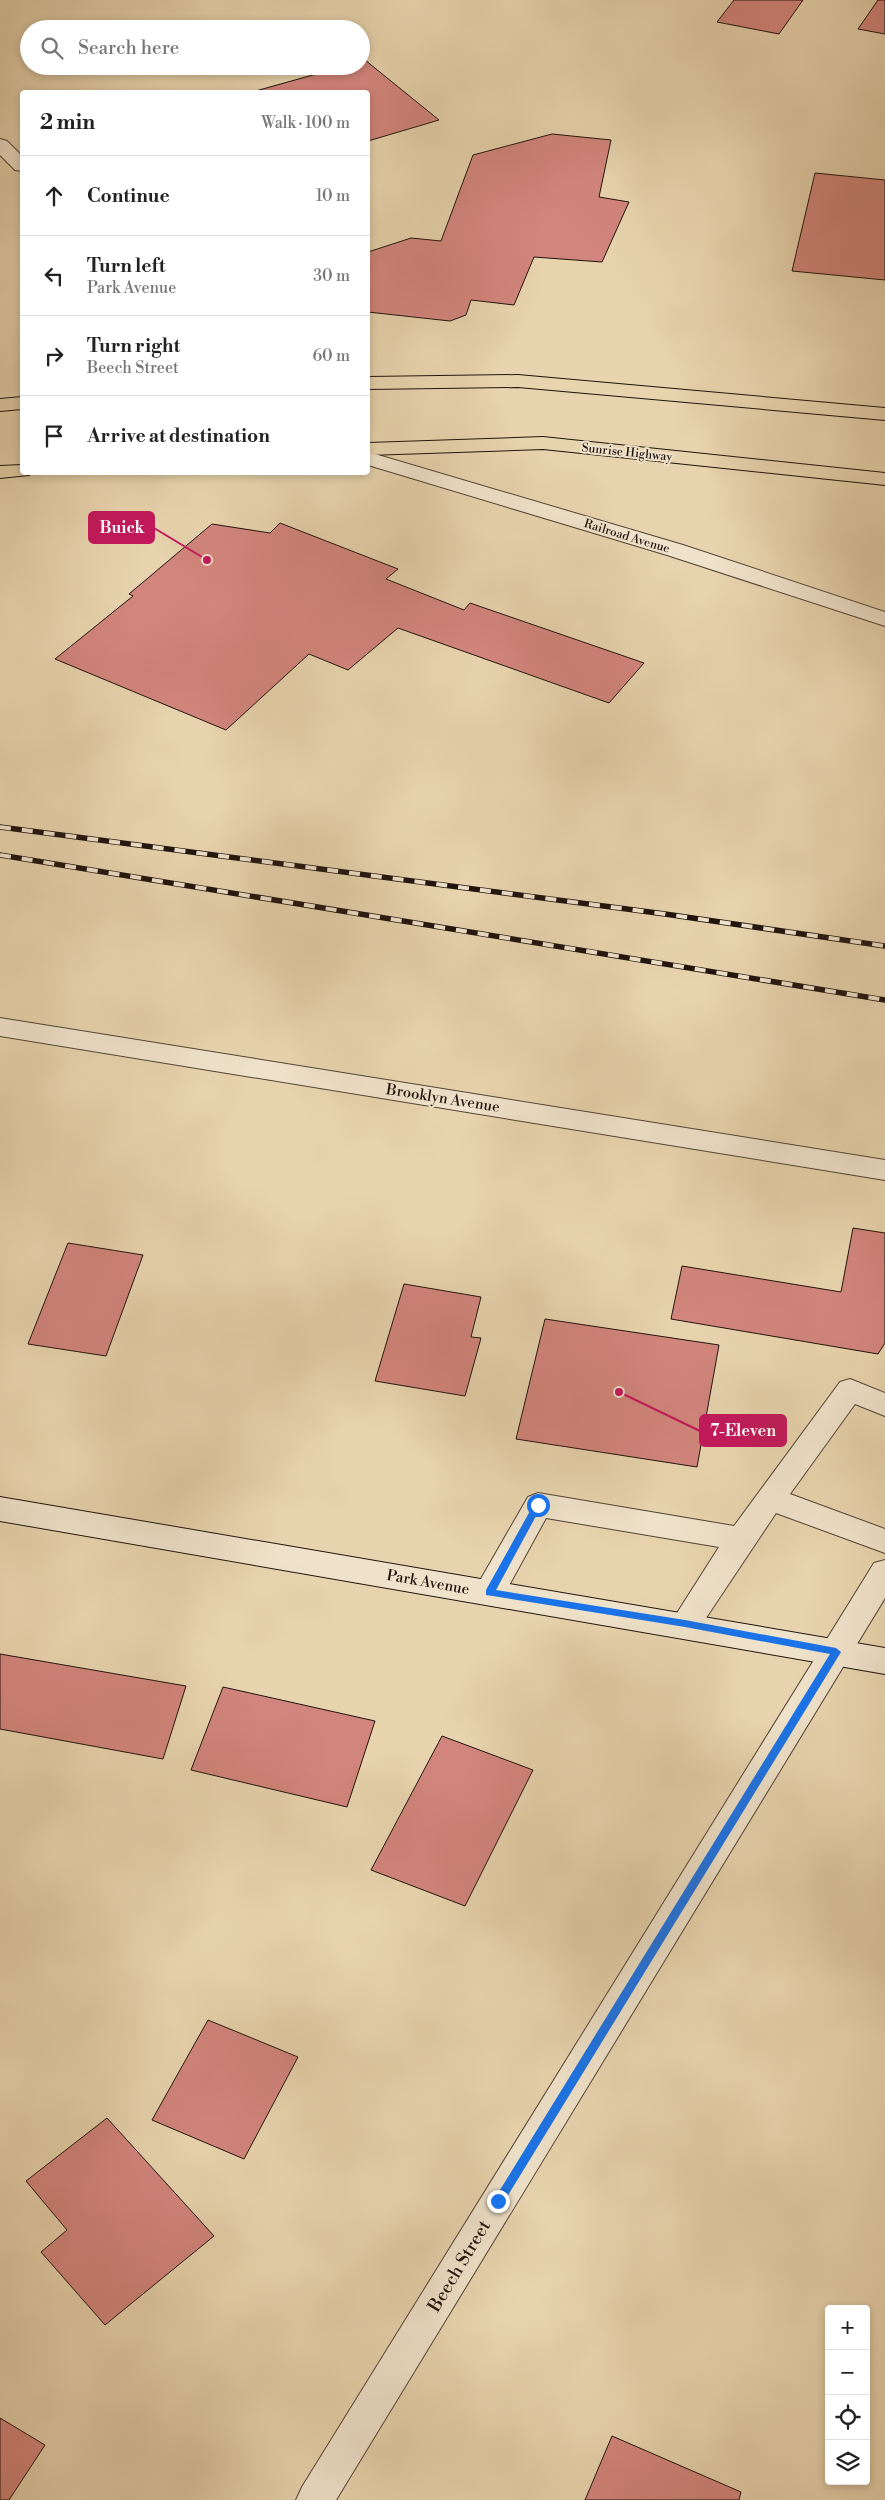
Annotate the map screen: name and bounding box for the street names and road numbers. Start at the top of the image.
street label: Sunrise Highway [581,440,673,465]
street label: Railroad Avenue [582,516,672,557]
street label: Brooklyn Avenue [384,1080,501,1117]
street label: Park Avenue [385,1566,471,1599]
street label: Beech Street [423,2216,496,2317]

